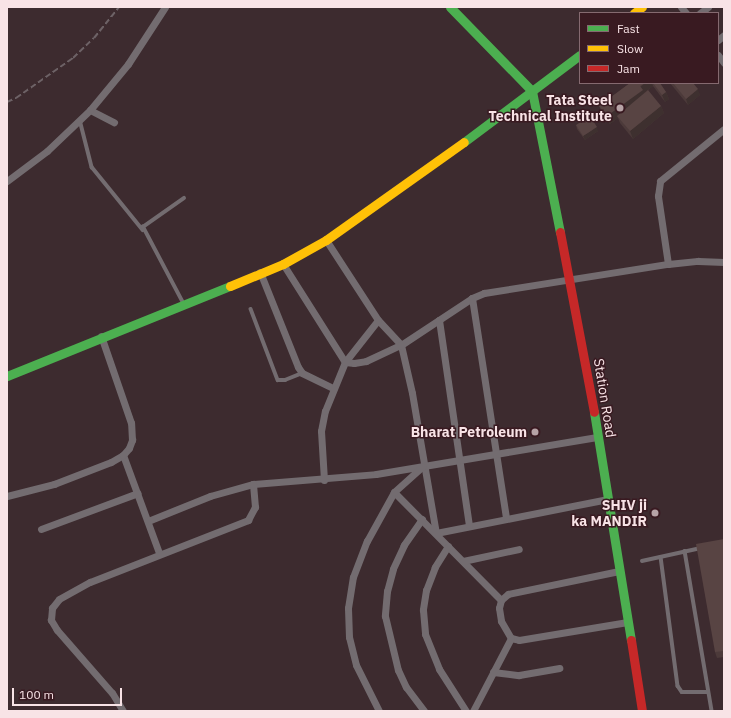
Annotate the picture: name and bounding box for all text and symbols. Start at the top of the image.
legend [579,12,719,84]
text: Fast [617,21,640,36]
text: Slow [617,41,643,56]
text: Jam [617,61,640,76]
place label: Tata Steel Technical Institute [489,92,612,124]
marker: Tata Steel Technical Institute [615,103,625,113]
street label: Station Road [590,357,620,439]
place label: Bharat Petroleum [411,424,527,440]
marker: Bharat Petroleum [530,427,540,437]
place label: SHIV ji ka MANDIR [571,497,647,530]
marker: SHIV ji ka MANDIR [650,508,660,518]
scale bar [14,680,124,706]
text: 100 m [19,687,54,702]

